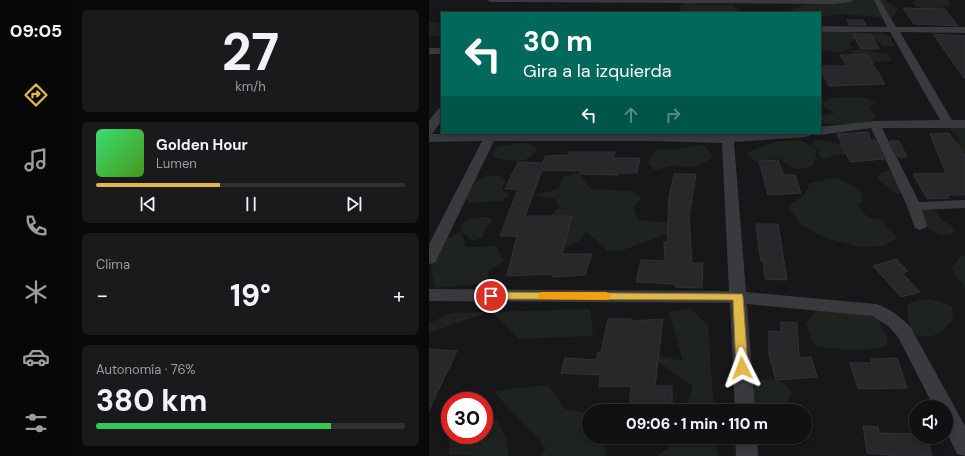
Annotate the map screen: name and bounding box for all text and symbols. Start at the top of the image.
text: 27 [222,18,279,86]
text: 09:05 [10,19,62,43]
text: 30 m [523,23,593,60]
icon: left [457,28,509,80]
text: Gira a la izquierda [523,59,671,83]
text: km/h [235,78,266,95]
icon: directions [22,81,50,109]
icon: left [578,104,600,126]
icon: ahead [620,104,642,126]
icon: right [662,104,684,126]
text: Golden Hour [156,135,248,155]
icon: music [22,146,50,174]
text: Lumen [156,155,197,172]
icon: previous [137,193,159,215]
icon: pause [240,193,262,215]
icon: next [343,193,365,215]
icon: phone [22,212,50,240]
text: Clima [96,256,130,273]
text: 19° [230,276,271,315]
icon: climate [22,278,50,306]
pin [474,279,508,313]
text: − [96,281,108,310]
text: + [393,281,405,310]
icon: arrive [480,285,502,307]
icon: car [22,343,50,371]
position arrow [721,347,763,389]
text: Autonomía · 76% [96,361,196,378]
text: 380 km [96,381,207,420]
speed limit sign: 30 [441,392,493,444]
map controls [909,400,953,444]
button: sound [909,400,953,444]
icon: filters [22,409,50,437]
text: 09:06 · 1 min · 110 m [626,414,768,434]

